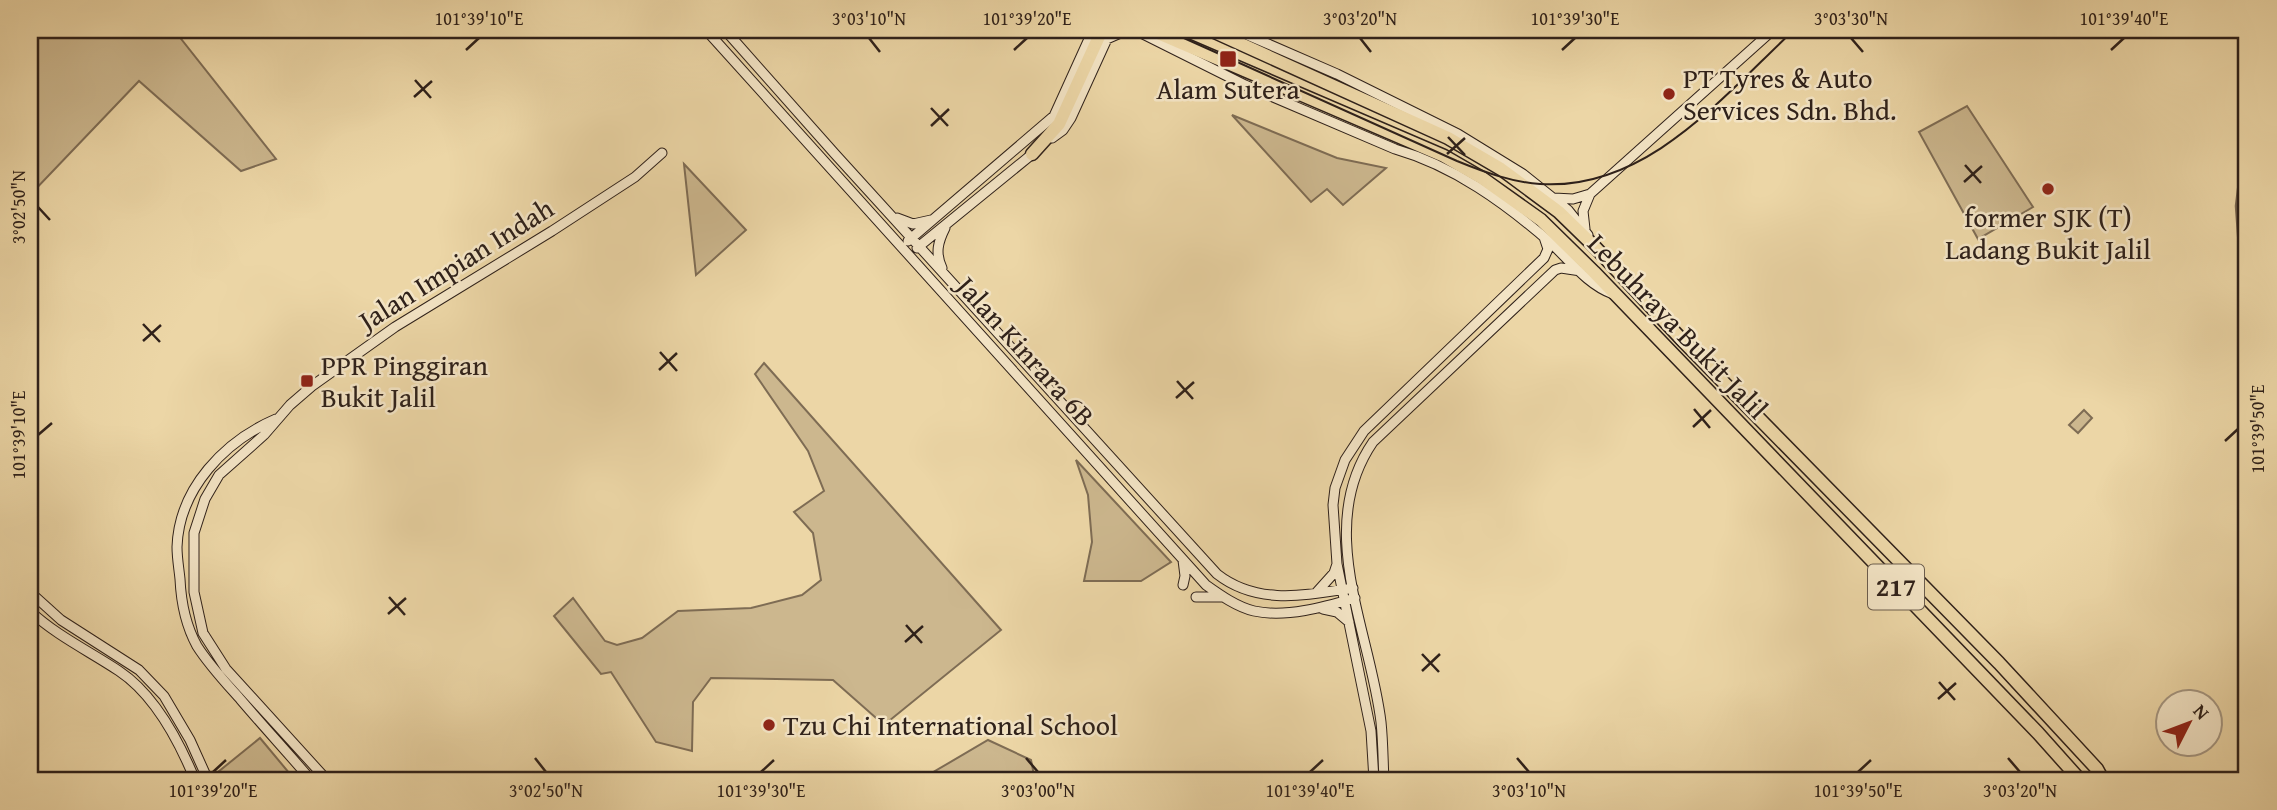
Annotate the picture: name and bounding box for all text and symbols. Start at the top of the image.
text: 101°39'10"E [435,5,523,32]
text: 3°03'10"N [832,5,906,32]
text: 101°39'20"E [983,5,1071,32]
text: 3°03'20"N [1323,5,1397,32]
text: 101°39'30"E [1531,5,1619,32]
text: 3°03'30"N [1814,5,1888,32]
text: 101°39'40"E [2080,5,2168,32]
marker: Alam Sutera [1218,49,1238,69]
place label: PT Tyres & Auto Services Sdn. Bhd. [1683,57,1897,130]
place label: Alam Sutera [1156,68,1300,109]
marker: PT Tyres & Auto Services Sdn. Bhd. [1661,86,1677,102]
text: 3°02'50"N [5,170,32,244]
marker: former SJK (T) Ladang Bukit Jalil [2040,181,2056,197]
street label: Jalan Impian Indah [348,187,561,342]
place label: former SJK (T) Ladang Bukit Jalil [1945,196,2151,269]
street label: Lebuhraya Bukit Jalil [1579,224,1778,428]
street label: Jalan Kinrara 6B [946,264,1105,435]
place label: PPR Pinggiran Bukit Jalil [321,344,488,417]
marker: PPR Pinggiran Bukit Jalil [299,373,315,389]
text: 101°39'50"E [2244,385,2271,473]
text: 101°39'10"E [5,391,32,479]
road number: 217 [1868,565,1924,610]
north arrow [2154,688,2224,758]
text: N [2187,698,2216,726]
place label: Tzu Chi International School [783,704,1118,745]
marker: Tzu Chi International School [761,717,777,733]
text: 101°39'20"E [169,777,257,804]
text: 3°02'50"N [509,777,583,804]
text: 101°39'30"E [717,777,805,804]
text: 3°03'00"N [1001,777,1075,804]
text: 101°39'40"E [1266,777,1354,804]
text: 3°03'10"N [1492,777,1566,804]
text: 101°39'50"E [1814,777,1902,804]
text: 3°03'20"N [1983,777,2057,804]

